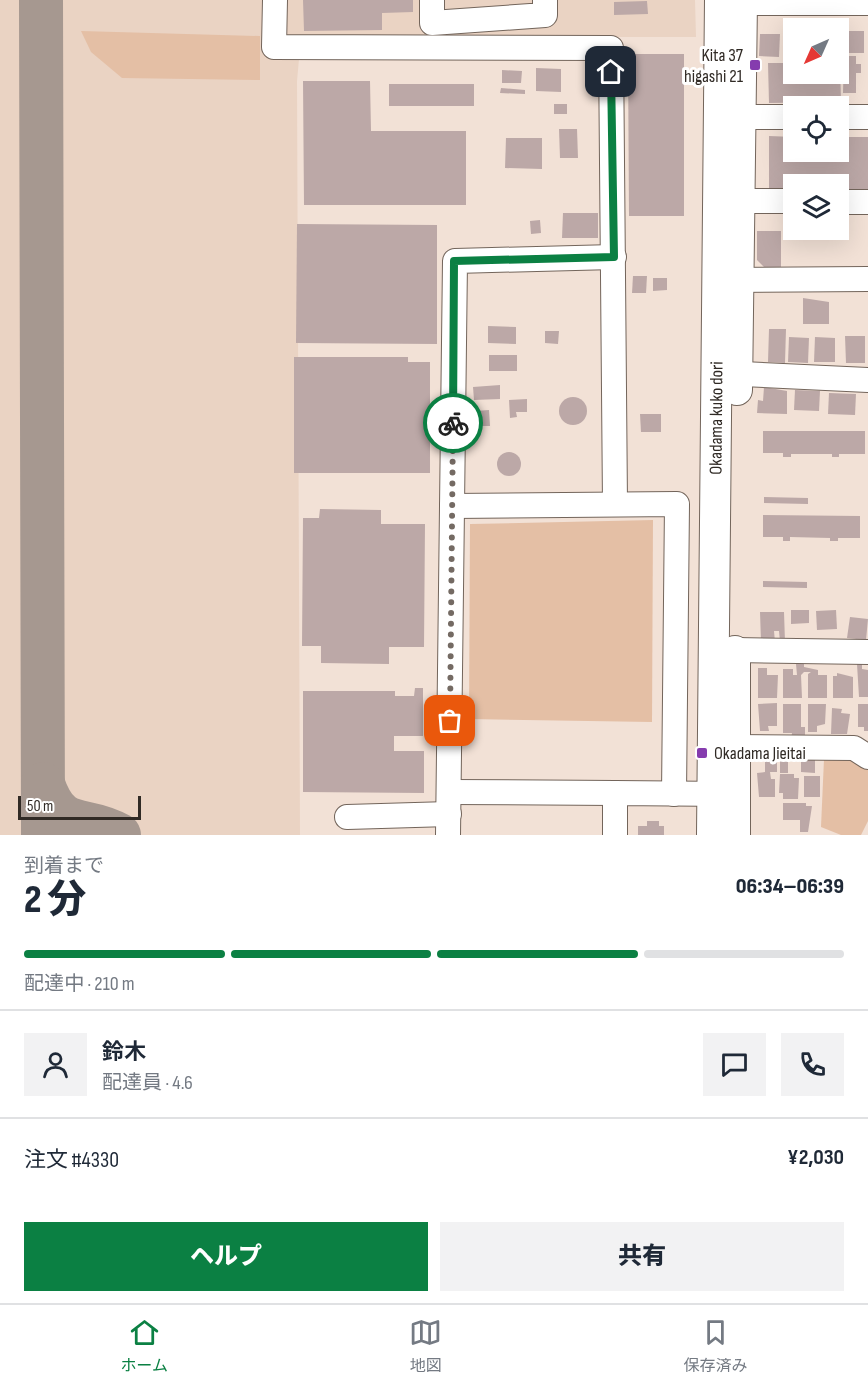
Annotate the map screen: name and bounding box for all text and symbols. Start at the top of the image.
north arrow [783,18,849,84]
map controls [783,18,849,240]
place label: Kita 37 higashi 21 [684,45,744,87]
pin [585,46,636,97]
icon: home [594,55,627,88]
marker: Kita 37 higashi 21 [748,58,762,72]
button: locate [783,96,849,162]
button: layers [783,174,849,240]
street label: Okadama kuko dori [705,361,727,475]
courier [423,393,483,453]
icon: bike [437,407,470,440]
pin [424,695,475,746]
icon: bag [433,704,466,737]
place label: Okadama Jieitai [714,743,806,764]
marker: Okadama Jieitai [695,746,709,760]
scale bar [18,793,141,820]
text: 50 m [27,797,53,816]
text: 到着まで [24,854,104,878]
text: 06:34–06:39 [736,873,844,900]
text: 2 分 [24,877,87,924]
text: 配達中 · 210 m [24,972,135,996]
button: person [24,1033,87,1096]
button: chat [703,1033,766,1096]
button: phone [781,1033,844,1096]
text: 鈴木 [102,1039,146,1066]
text: 配達員 · 4.6 [102,1071,193,1095]
text: ¥2,030 [787,1144,844,1171]
text: 注文 #4330 [24,1147,119,1174]
button: ヘルプ [24,1222,428,1291]
button: 共有 [440,1222,844,1291]
tab: ホーム [121,1316,168,1376]
tab: 地図 [409,1316,442,1376]
tab: 保存済み [683,1316,747,1376]

